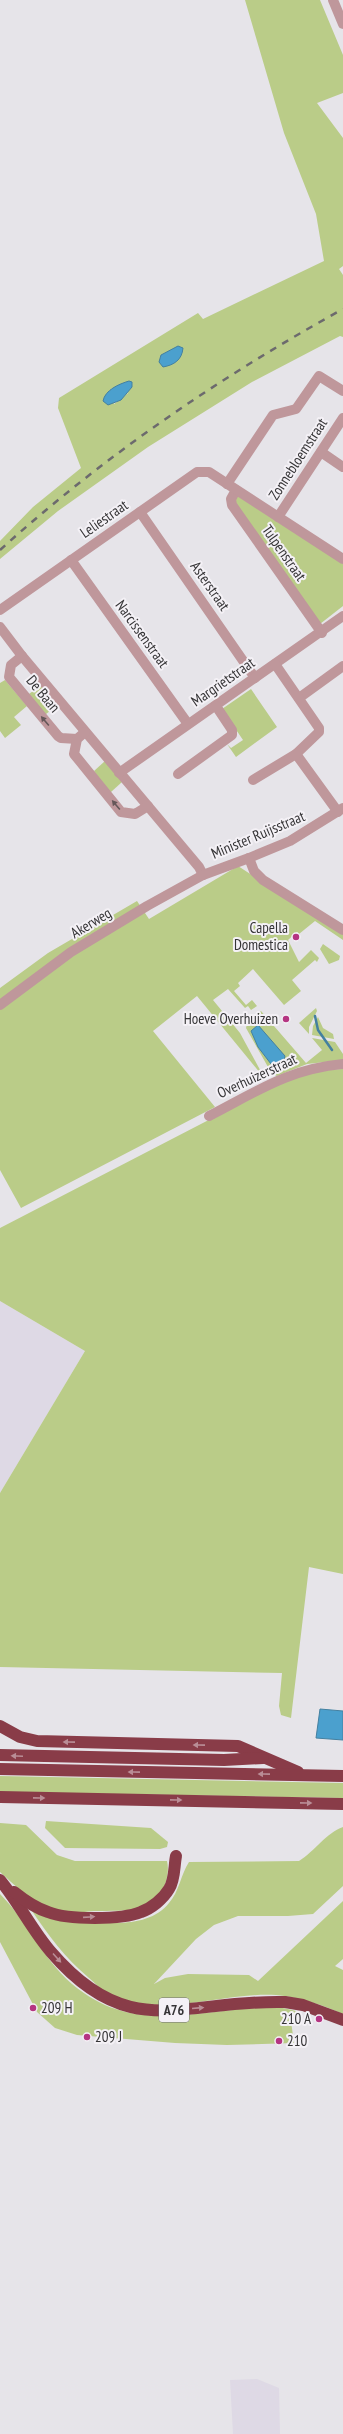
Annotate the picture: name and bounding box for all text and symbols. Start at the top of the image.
street label: Zonnebloemstraat [264,414,331,503]
street label: Leliestraat [76,495,131,542]
street label: Tulpenstraat [258,521,311,584]
street label: Asterstraat [187,557,234,614]
street label: Narcissenstraat [111,596,173,671]
street label: Margrietstraat [187,653,258,710]
street label: De Baan [22,671,64,716]
one-way arrow [41,715,50,726]
one-way arrow [111,800,120,810]
street label: Minister Ruijsstraat [208,806,307,863]
street label: Akerweg [67,903,115,942]
place label: Capella Domestica [234,918,288,954]
marker: Capella Domestica [291,932,301,942]
place label: Hoeve Overhuizen [184,1009,278,1028]
marker: Hoeve Overhuizen [281,1014,291,1024]
street label: Overhuizerstraat [214,1049,300,1102]
one-way arrow [62,1739,75,1745]
one-way arrow [192,1742,205,1748]
one-way arrow [10,1753,23,1759]
one-way arrow [127,1769,140,1775]
one-way arrow [257,1771,270,1777]
one-way arrow [33,1794,45,1801]
one-way arrow [170,1797,182,1804]
one-way arrow [300,1800,313,1806]
one-way arrow [83,1914,95,1921]
one-way arrow [52,1953,61,1964]
place label: 209 H [41,1998,72,2017]
road number: A76 [159,1998,189,2022]
marker: 209 H [28,2003,38,2013]
one-way arrow [192,2005,204,2011]
place label: 210 A [281,2009,312,2028]
marker: 210 A [314,2014,324,2024]
place label: 209 J [95,2027,122,2046]
place label: 210 [287,2031,308,2050]
marker: 209 J [82,2032,92,2042]
marker: 210 [274,2036,284,2046]

